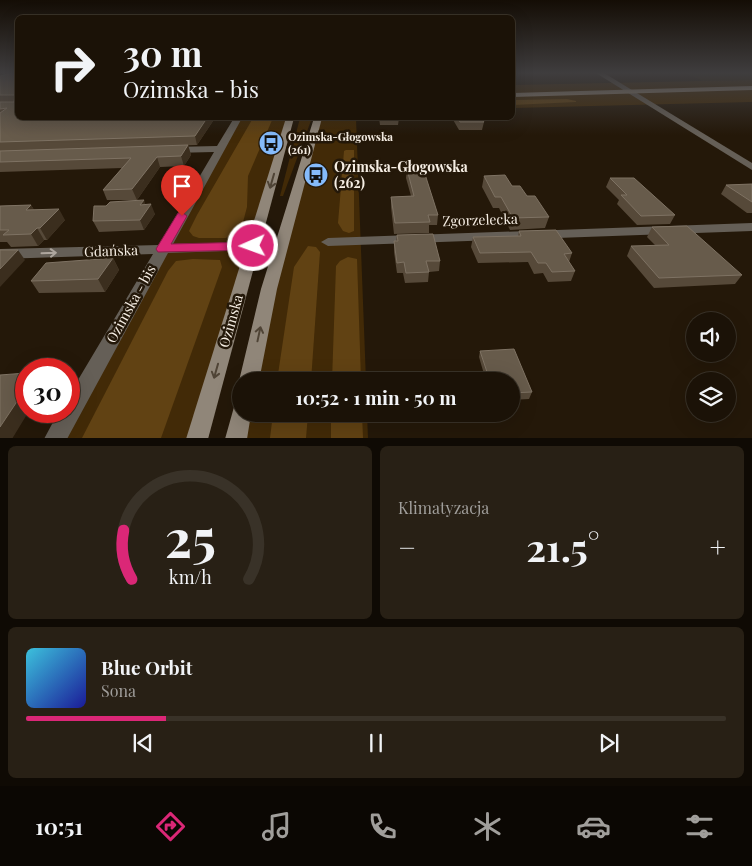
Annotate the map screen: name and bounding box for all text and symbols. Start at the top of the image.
text: 30 m [123,29,203,76]
icon: right [40,35,105,100]
text: Ozimska - bis [123,74,259,104]
place label: Ozimska-Głogowska (261) [288,129,393,157]
bus stop icon: Ozimska-Głogowska (261) [258,130,284,156]
place label: Ozimska-Głogowska (262) [334,157,468,192]
bus stop icon: Ozimska-Głogowska (262) [303,162,329,188]
pin [161,165,203,216]
icon: arrive [168,172,196,200]
one-way arrow [266,173,276,189]
street label: Zgorzelecka [442,209,518,230]
position arrow [226,219,278,271]
street label: Gdańska [84,240,138,261]
one-way arrow [40,248,56,257]
street label: Ozimska - bis [101,261,160,346]
street label: Ozimska [214,292,247,350]
map controls [686,312,736,422]
button: sound [686,312,736,362]
one-way arrow [255,326,264,342]
speed limit sign: 30 [15,358,80,423]
one-way arrow [211,362,221,378]
button: layers [686,372,736,422]
text: 10:52 · 1 min · 50 m [296,384,456,410]
text: Klimatyzacja [398,497,489,518]
text: 25 [164,502,216,571]
text: 21.5° [526,521,599,572]
text: − [398,528,416,565]
text: + [710,528,726,565]
text: km/h [169,565,212,588]
text: Blue Orbit [101,654,192,680]
text: Sona [101,680,136,701]
icon: previous [129,729,157,757]
icon: pause [362,729,390,757]
icon: next [595,729,623,757]
icon: directions [153,809,188,844]
icon: music [259,809,294,844]
icon: phone [365,809,400,844]
icon: climate [470,809,505,844]
icon: car [576,809,611,844]
icon: filters [682,809,717,844]
text: 10:51 [35,811,83,841]

